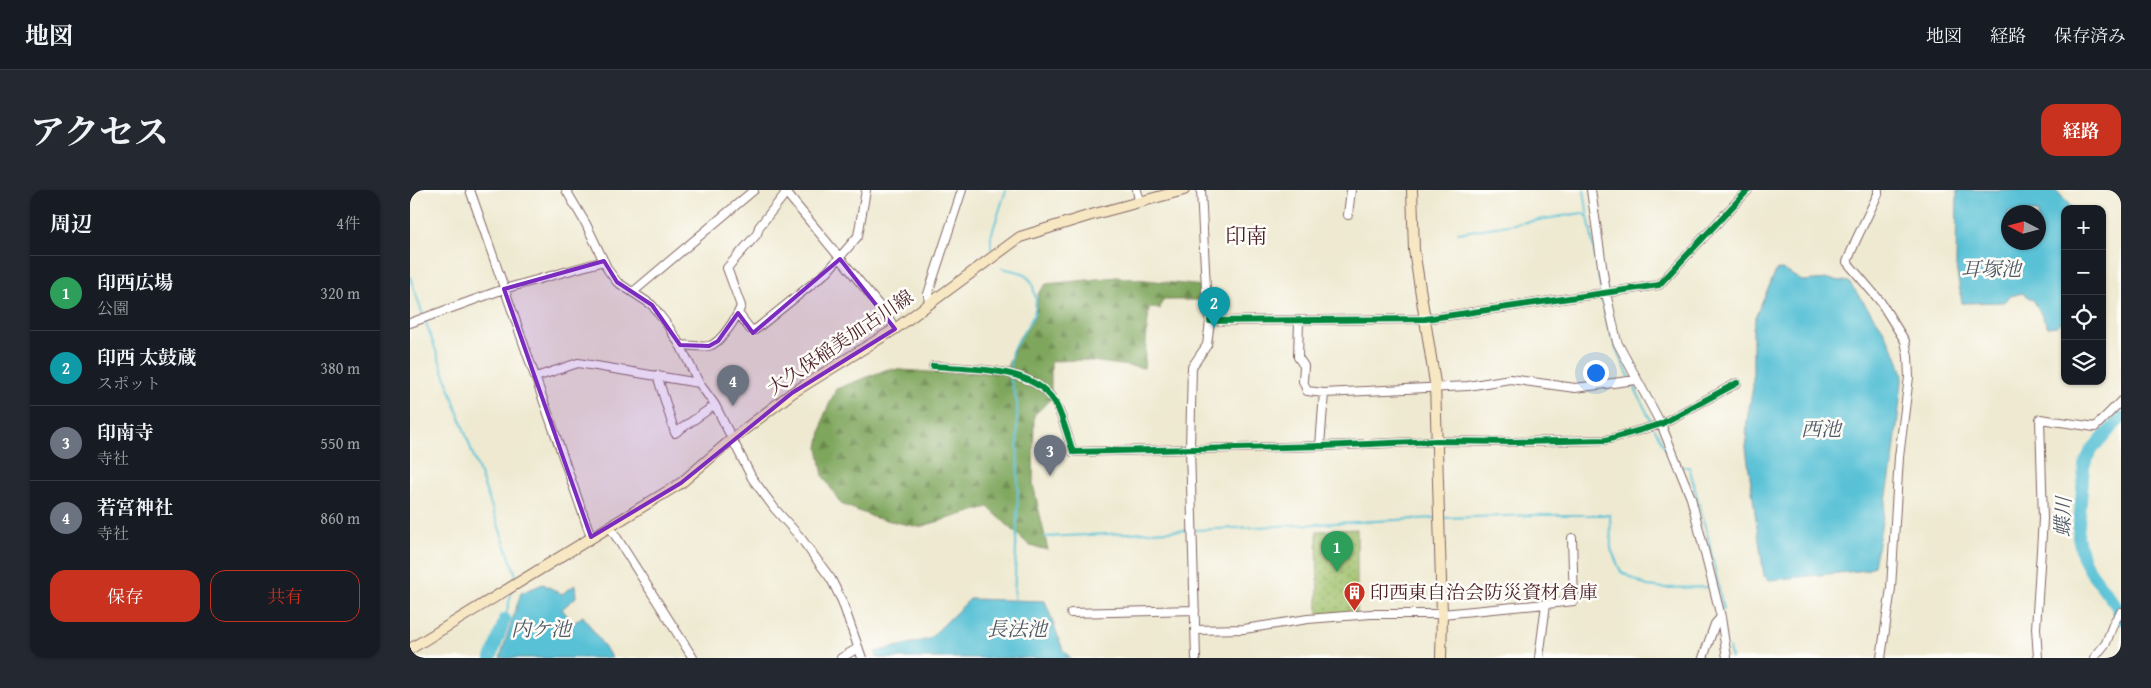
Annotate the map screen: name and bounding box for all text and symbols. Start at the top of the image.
text: 地図 [25,18,73,53]
text: 地図 [1926,22,1962,49]
text: 経路 [1990,22,2026,49]
text: 保存済み [2054,22,2126,49]
button: 経路 [2041,104,2121,156]
text: アクセス [30,106,169,157]
north arrow [2001,205,2046,250]
map controls [2061,205,2106,385]
button: + [2061,205,2106,250]
text: 周辺 [50,208,92,239]
text: 4件 [336,211,360,235]
district label: 印南 [1225,220,1267,251]
button: − [2061,250,2106,295]
water label: 耳塚池 [1961,254,2023,283]
text: 印西広場 [97,268,173,296]
text: 1 [62,281,70,305]
text: 320 m [320,281,360,305]
street label: 大久保稲美加古川線 [761,283,919,401]
pin: 2 [1198,287,1230,328]
button: locate [2061,295,2106,340]
text: 公園 [97,296,129,320]
button: layers [2061,340,2106,385]
text: 印西 太鼓蔵 [97,343,196,371]
text: 2 [62,356,70,380]
text: 380 m [320,356,360,380]
your location [1583,360,1609,386]
pin: 4 [717,365,749,406]
text: スポット [97,371,161,395]
water label: 西池 [1801,414,1843,443]
text: 印南寺 [97,418,154,446]
text: 3 [62,431,70,455]
text: 550 m [320,431,360,455]
pin: 3 [1034,435,1066,476]
text: 寺社 [97,446,129,470]
text: 若宮神社 [97,493,173,521]
water label: 蝶川 [2047,494,2078,537]
text: 4 [62,506,70,530]
text: 860 m [320,506,360,530]
text: 寺社 [97,521,129,545]
pin: 1 [1321,531,1353,572]
button: 保存 [50,570,200,622]
button: 共有 [210,570,360,622]
place label: 印西東自治会防災資材倉庫 [1370,578,1598,606]
building icon: 印西東自治会防災資材倉庫 [1342,580,1366,611]
water label: 内ケ池 [511,614,573,643]
water label: 長法池 [987,614,1049,643]

